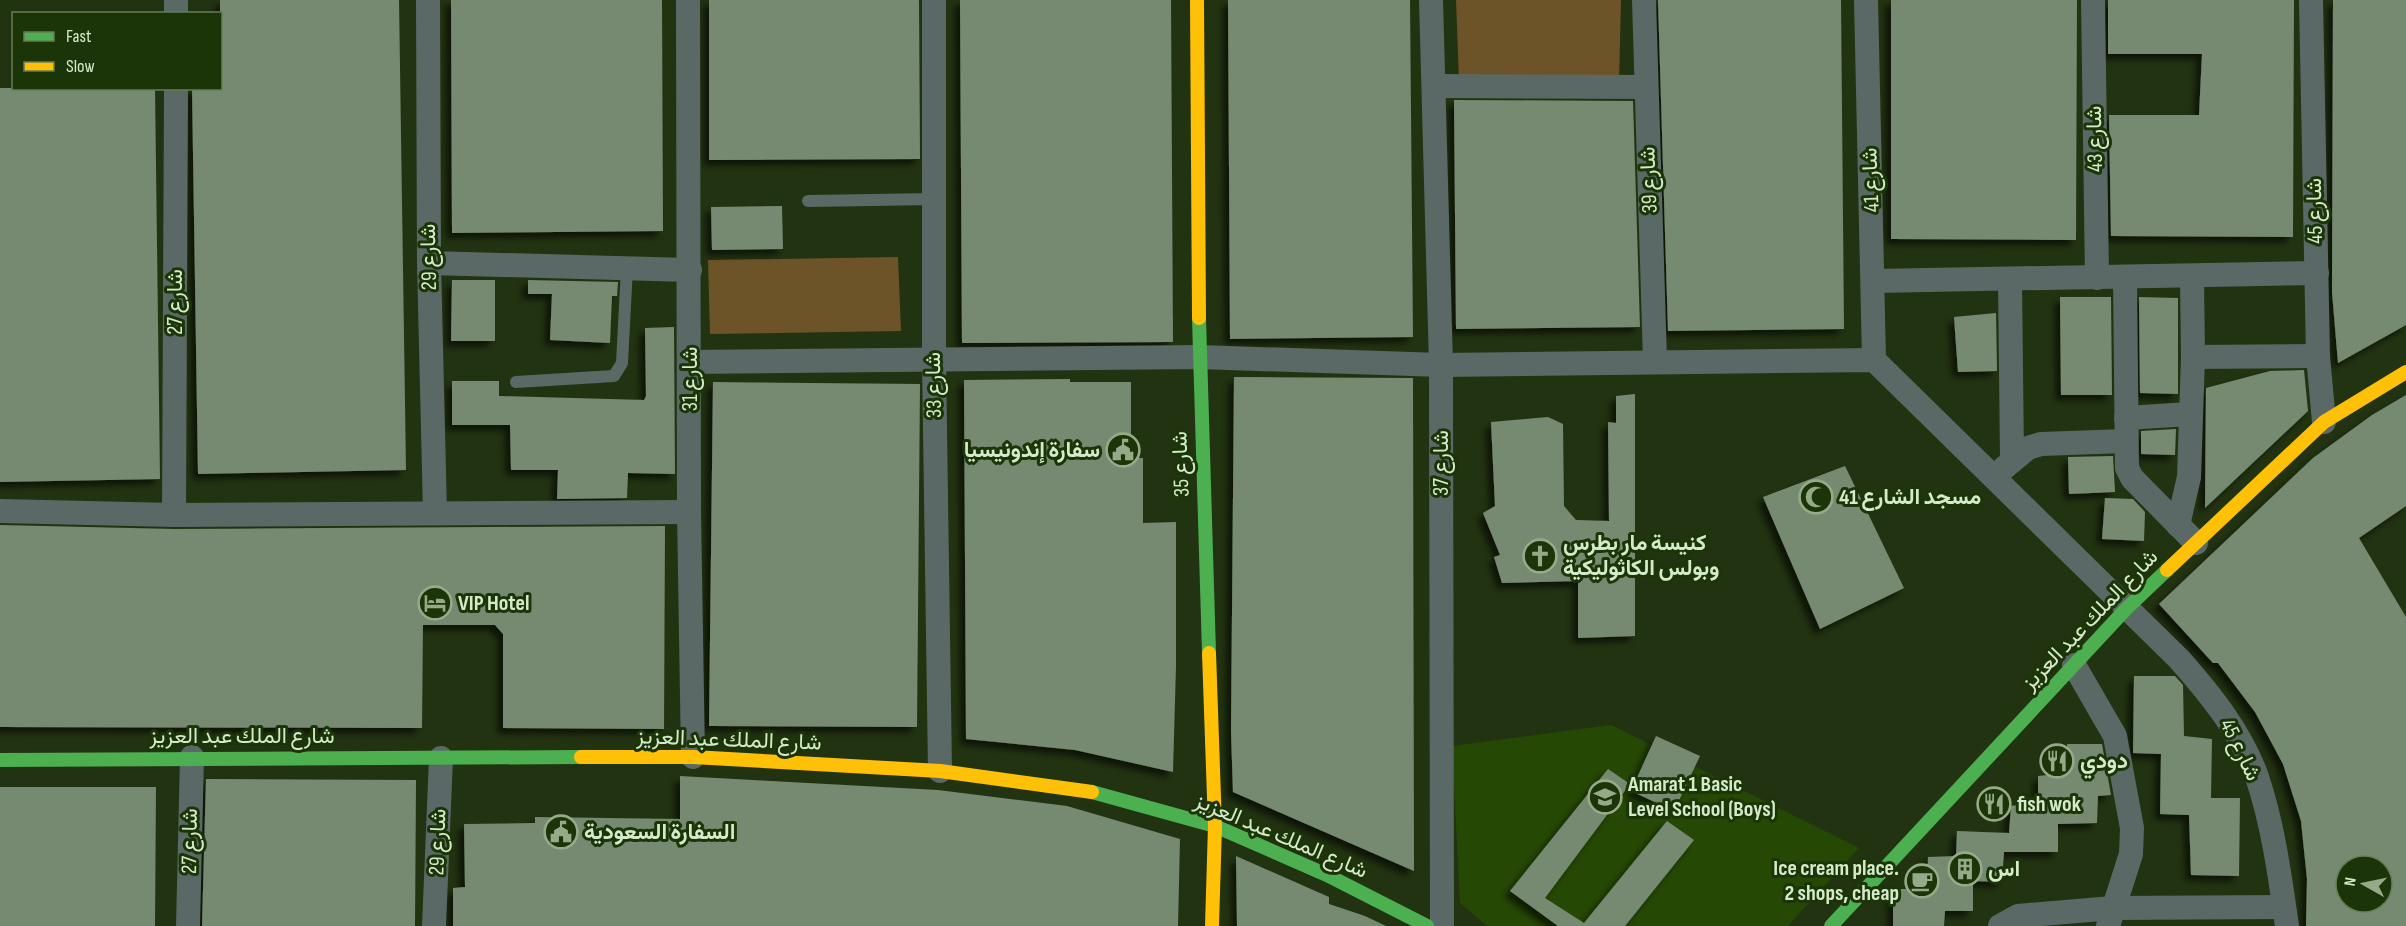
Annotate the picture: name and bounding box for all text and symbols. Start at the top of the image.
legend [12,12,222,90]
text: Fast [66,26,92,47]
text: Slow [66,56,95,77]
street label: شارع 43 [2081,106,2109,172]
street label: شارع 39 [1634,146,1664,214]
street label: شارع 41 [1856,147,1886,213]
street label: شارع 45 [2301,178,2329,244]
street label: شارع 29 [415,223,443,291]
street label: شارع 27 [162,269,189,335]
street label: شارع 31 [677,347,704,411]
street label: شارع 33 [920,352,948,418]
street label: شارع 37 [1428,430,1455,496]
street label: شارع 35 [1166,431,1196,497]
public building icon: سفارة إندونيسيا [1105,432,1141,468]
place label: سفارة إندونيسيا [964,437,1100,464]
mosque icon: مسجد الشارع 41 [1798,479,1834,515]
place label: مسجد الشارع 41 [1839,484,1981,511]
place label: كنيسة مار بطرس وبولس الكاثوليكية [1563,530,1719,582]
church icon: كنيسة مار بطرس وبولس الكاثوليكية [1522,538,1558,574]
street label: شارع الملك عبد العزيز [2015,544,2164,697]
hotel icon: VIP Hotel [417,585,453,621]
place label: VIP Hotel [458,590,529,617]
street label: شارع 45 [2213,714,2267,786]
street label: شارع الملك عبد العزيز [148,723,335,750]
street label: شارع الملك عبد العزيز [635,723,822,757]
restaurant icon: دودي [2039,743,2075,779]
place label: دودي [2080,748,2128,779]
place label: Amarat 1 Basic Level School (Boys) [1627,771,1776,823]
school or university icon: Amarat 1 Basic Level School (Boys) [1587,779,1623,815]
restaurant icon: fish wok [1976,786,2012,822]
street label: شارع الملك عبد العزيز [1190,787,1372,885]
place label: fish wok [2017,791,2082,818]
street label: شارع 27 [176,808,204,874]
street label: شارع 29 [423,808,453,876]
public building icon: السفارة السعودية [543,814,579,850]
place label: السفارة السعودية [584,819,735,846]
building icon: اس [1947,851,1983,887]
north arrow [2334,854,2394,914]
place label: Ice cream place. 2 shops, cheap [1773,855,1899,907]
place label: اس [1988,856,2020,883]
cafe icon: Ice cream place. 2 shops, cheap [1904,863,1940,899]
text: N [2341,876,2361,888]

